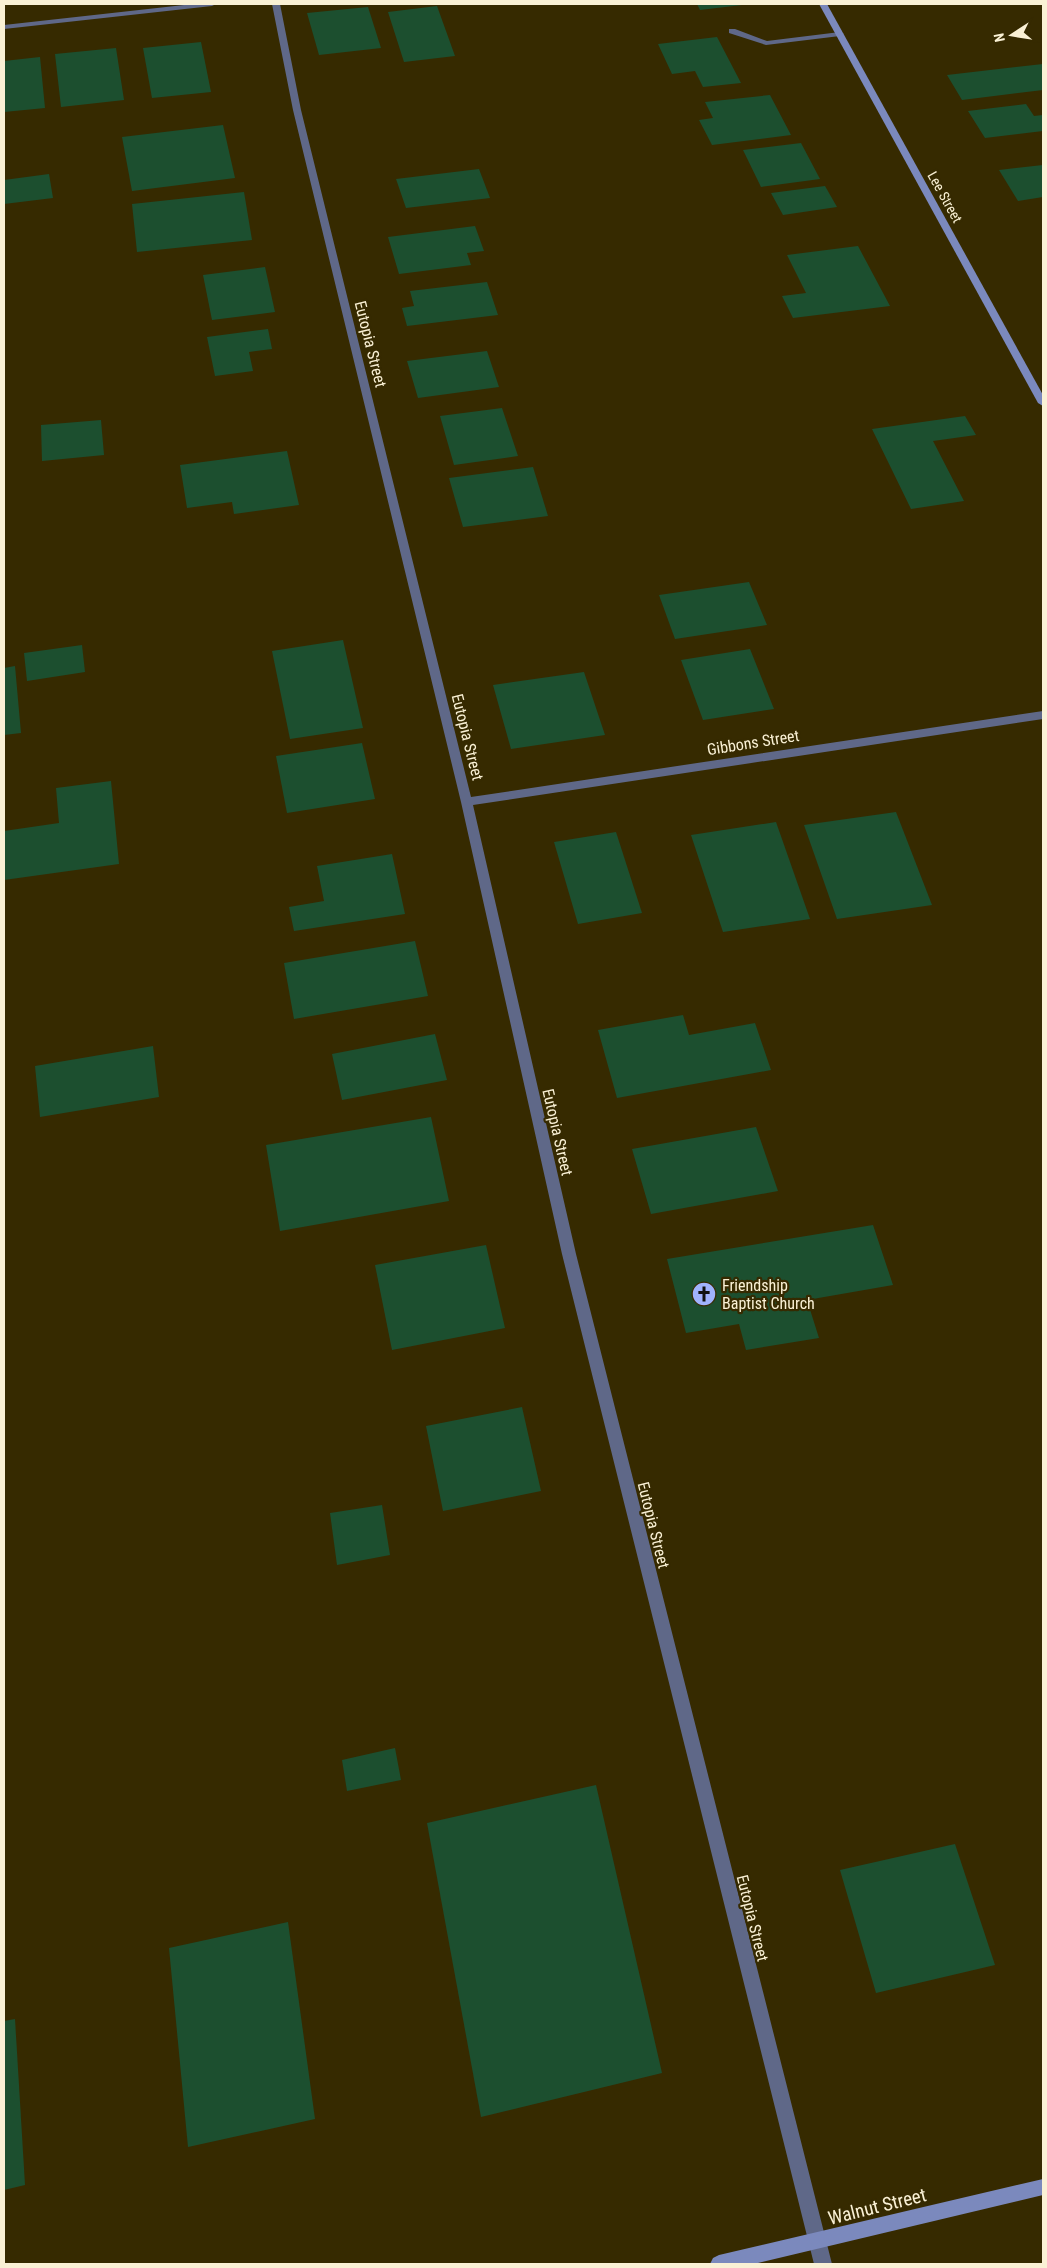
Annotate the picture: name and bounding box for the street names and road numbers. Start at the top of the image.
street label: Lee Street [924,169,966,225]
street label: Eutopia Street [351,299,391,390]
street label: Eutopia Street [448,692,488,783]
street label: Gibbons Street [706,726,801,759]
street label: Eutopia Street [538,1087,577,1178]
street label: Eutopia Street [634,1480,674,1571]
street label: Eutopia Street [733,1873,773,1964]
street label: Walnut Street [826,2183,929,2230]

